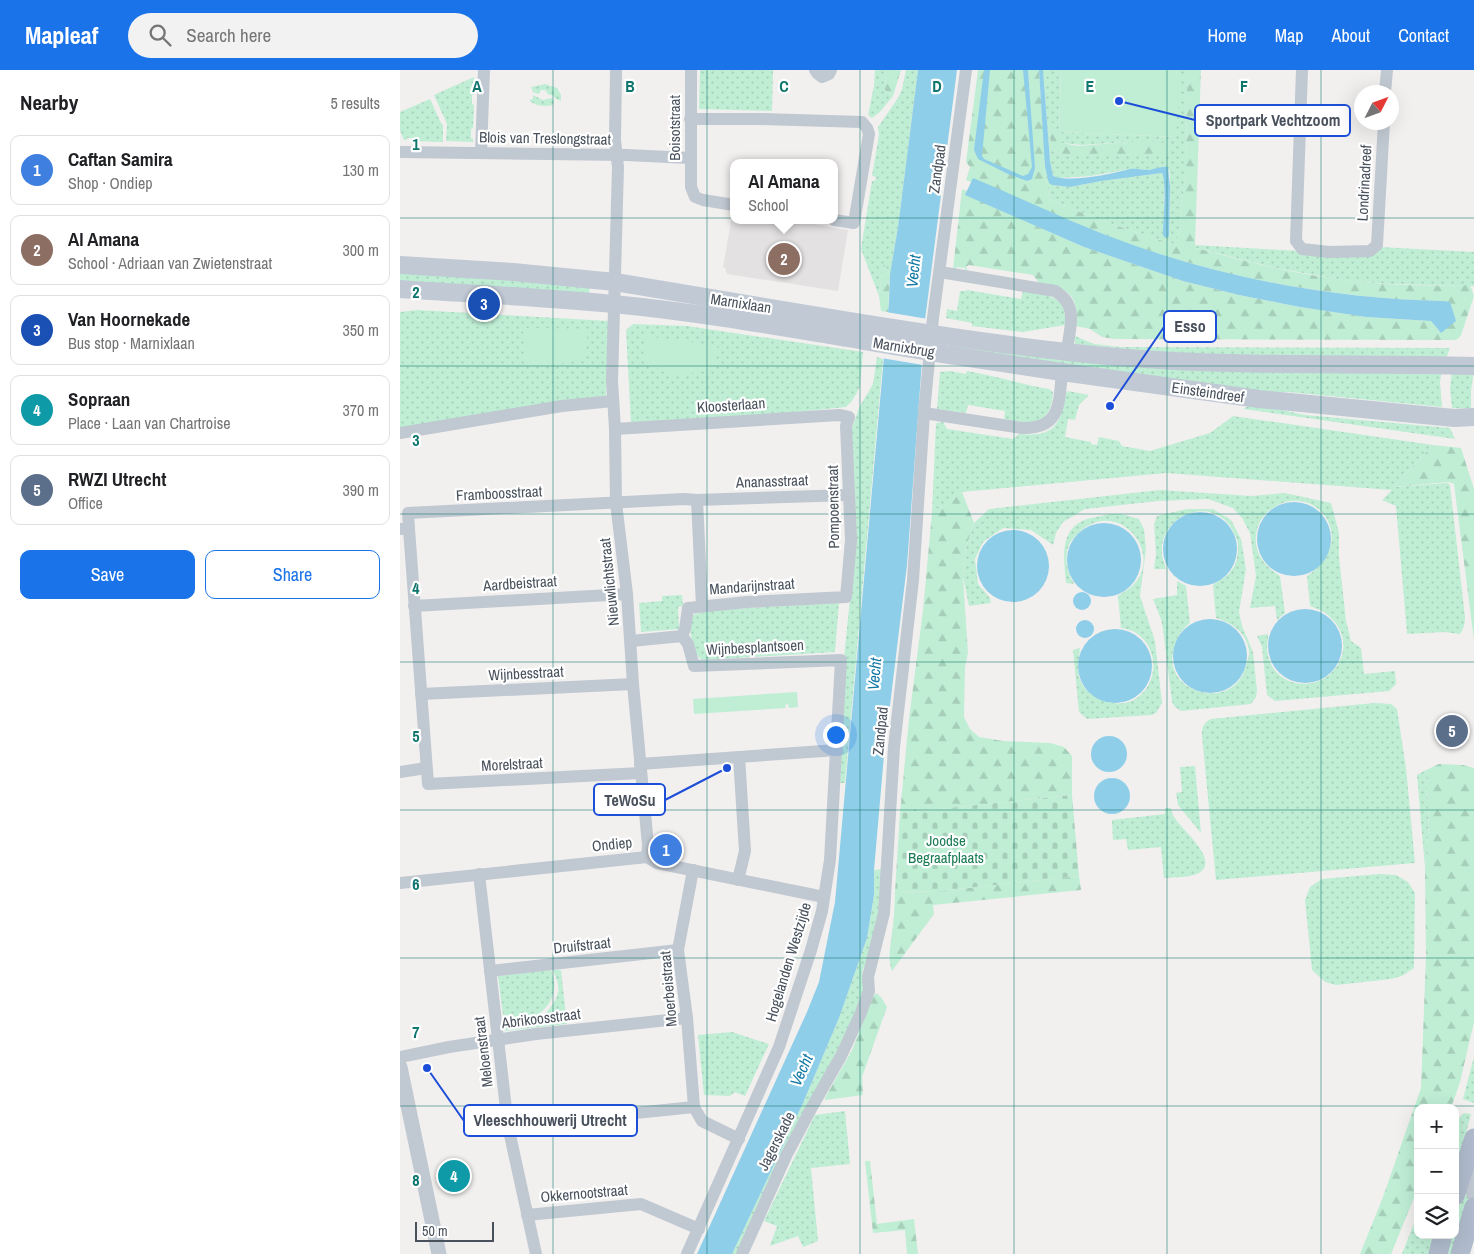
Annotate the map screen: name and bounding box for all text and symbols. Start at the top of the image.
search box [128,13,478,58]
text: Mapleaf [25,19,98,51]
icon: search [146,21,174,49]
text: Search here [186,22,271,48]
text: Home [1207,23,1247,48]
text: Map [1275,23,1304,48]
text: About [1332,23,1370,48]
text: Contact [1398,23,1449,48]
text: A [472,75,482,97]
text: B [625,75,635,97]
text: C [779,75,789,97]
text: D [932,75,942,97]
text: E [1086,75,1095,97]
text: F [1240,75,1248,97]
north arrow [1354,85,1399,130]
text: Nearby [20,88,78,117]
text: 5 results [330,92,380,114]
street label: Boisotstraat [664,95,685,161]
callout: Sportpark Vechtzoom [1195,105,1350,136]
text: Sportpark Vechtzoom [1206,109,1340,131]
street label: Blois van Treslongstraat [479,126,612,150]
text: 1 [412,133,420,155]
street label: Zandpad [923,143,951,195]
street label: Londrinadreef [1352,144,1377,222]
text: Caftan Samira [68,146,173,172]
text: 1 [33,159,41,181]
text: 130 m [343,159,379,181]
popup [730,159,838,224]
text: Al Amana [748,168,820,194]
text: Shop · Ondiep [68,172,153,194]
text: School [748,194,788,216]
text: Al Amana [68,226,139,252]
text: 2 [33,239,41,261]
text: 300 m [343,239,379,261]
pin: 2 [768,240,800,278]
text: School · Adriaan van Zwietenstraat [68,252,272,274]
water label: Vecht [900,253,926,288]
text: 2 [412,281,420,303]
pin: 3 [468,285,500,323]
street label: Marnixlaan [709,288,773,318]
text: Van Hoornekade [68,306,190,332]
callout: Esso [1164,311,1216,342]
text: Esso [1174,315,1206,337]
text: 3 [33,319,41,341]
text: 350 m [343,319,379,341]
text: Bus stop · Marnixlaan [68,332,195,354]
street label: Marnixbrug [872,332,937,362]
street label: Einsteindreef [1170,377,1246,408]
text: Sopraan [68,386,130,412]
street label: Kloosterlaan [696,392,766,418]
text: 4 [33,399,41,421]
text: 370 m [343,399,379,421]
text: Place · Laan van Chartroise [68,412,231,434]
text: 3 [412,429,420,451]
street label: Pompoenstraat [822,465,844,549]
text: RWZI Utrecht [68,466,166,492]
street label: Ananasstraat [734,469,809,493]
text: 5 [33,479,41,501]
text: 390 m [343,479,379,501]
street label: Framboosstraat [455,480,543,506]
text: Office [68,492,103,514]
street label: Nieuwlichtstraat [594,536,624,627]
button: Save [20,550,195,599]
button: Share [205,550,380,599]
street label: Aardbeistraat [481,570,558,596]
street label: Mandarijnstraat [709,573,796,599]
text: 4 [412,577,420,599]
street label: Wijnbesplantsoen [706,634,804,660]
water label: Vecht [862,656,886,691]
street label: Wijnbesstraat [488,661,565,685]
street label: Zandpad [867,706,893,756]
pin: 5 [1436,712,1468,750]
your location [823,722,849,748]
text: 5 [412,725,420,747]
street label: Morelstraat [481,752,544,776]
callout: TeWoSu [594,784,665,815]
text: TeWoSu [604,789,656,811]
park label: Joodse Begraafplaats [908,830,984,868]
street label: Ondiep [591,831,633,857]
pin: 1 [650,831,682,869]
text: 6 [412,873,420,895]
street label: Hogelanden Westzijde [760,900,816,1024]
street label: Druifstraat [552,931,612,958]
street label: Moerbeistraat [654,950,682,1028]
street label: Abrikoosstraat [499,1003,582,1033]
street label: Meloenstraat [468,1015,498,1089]
text: 7 [412,1021,420,1043]
water label: Vecht [784,1050,818,1089]
map controls [1414,1104,1459,1239]
button: + [1414,1104,1459,1149]
callout: Vleeschhouwerij Utrecht [464,1105,637,1136]
street label: Jagerskade [752,1108,800,1174]
text: Vleeschhouwerij Utrecht [473,1109,627,1131]
button: − [1414,1149,1459,1194]
pin: 4 [438,1157,470,1195]
text: 8 [412,1169,420,1191]
street label: Okkernootstraat [539,1179,629,1207]
button: layers [1414,1194,1459,1239]
scale bar [415,1219,494,1242]
text: 50 m [422,1222,448,1240]

